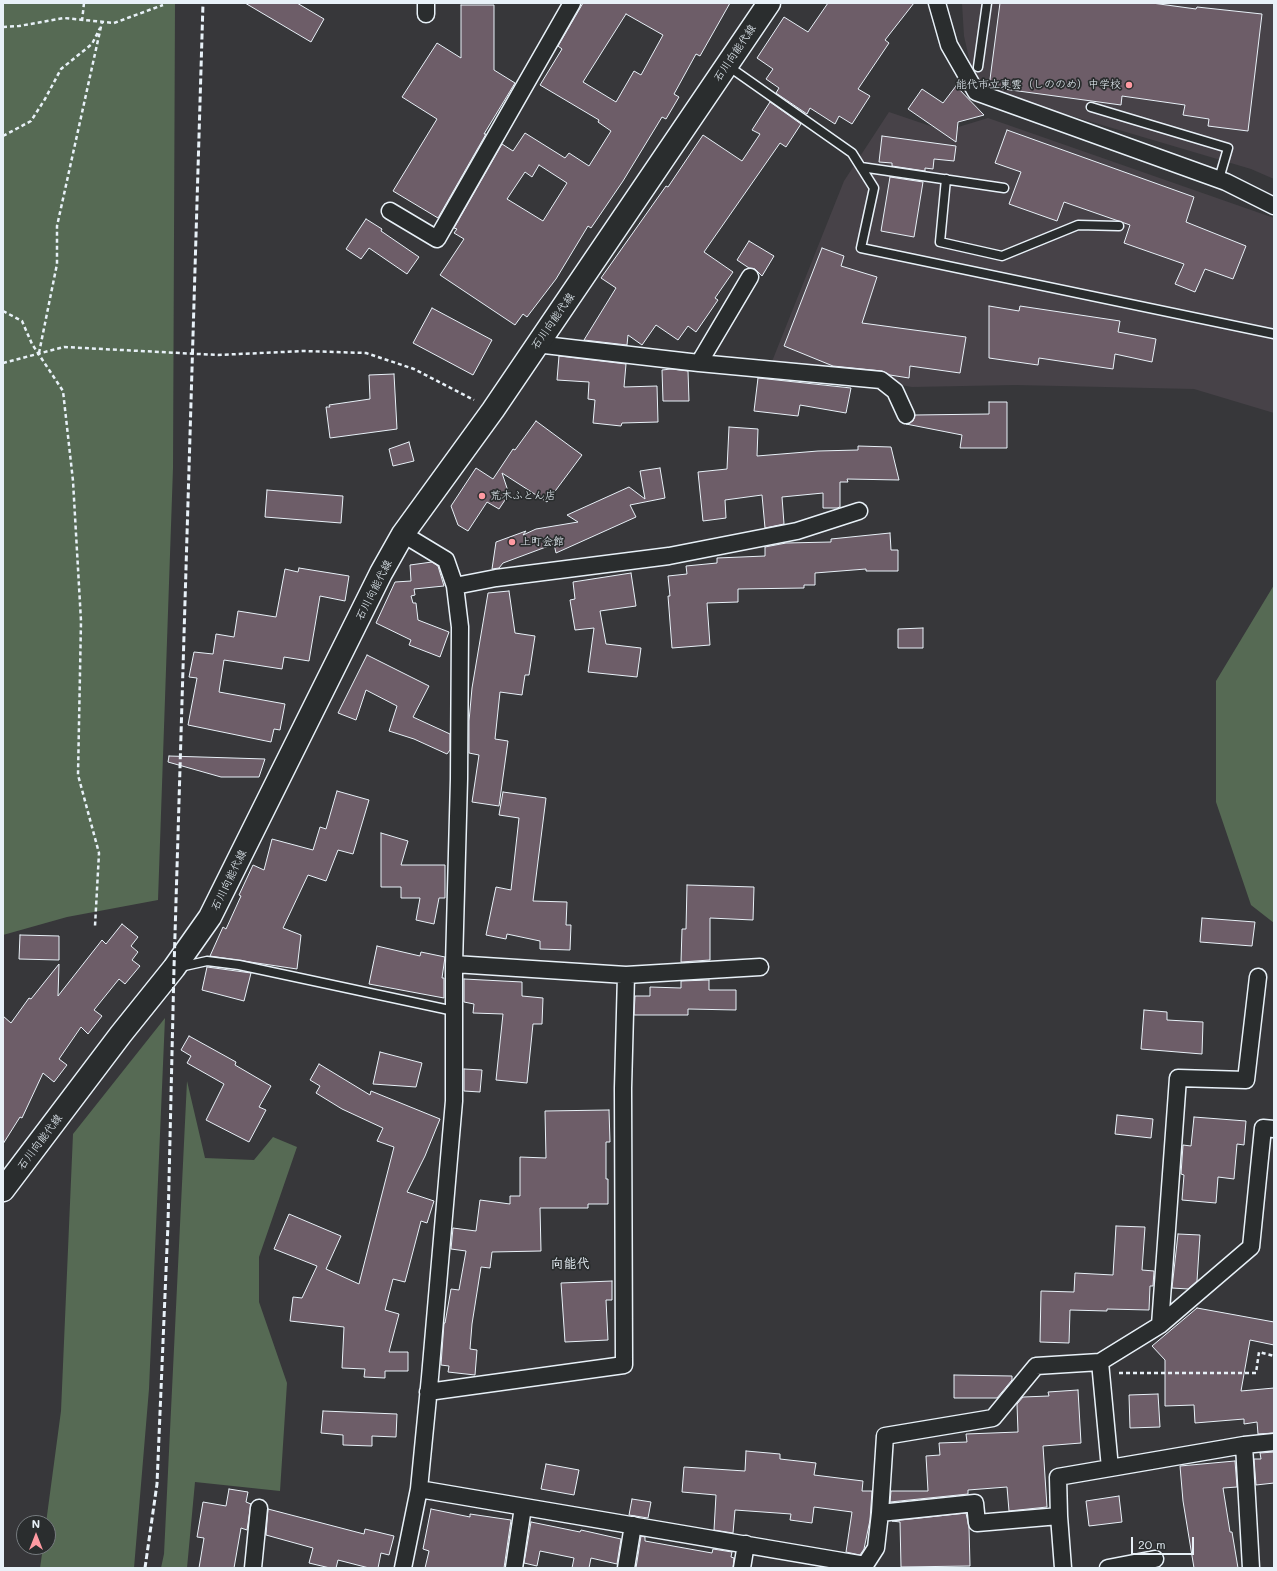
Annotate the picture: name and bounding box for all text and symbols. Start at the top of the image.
street label: 石川向能代線 [711,22,759,84]
place label: 能代市立東雲（しののめ）中学校 [956,78,1121,92]
marker: 能代市立東雲（しののめ）中学校 [1124,80,1134,90]
street label: 石川向能代線 [529,290,577,352]
place label: 荒木ふとん店 [490,489,556,503]
marker: 荒木ふとん店 [477,491,487,501]
place label: 上町会館 [520,535,564,549]
marker: 上町会館 [507,537,517,547]
street label: 石川向能代線 [353,558,395,622]
street label: 石川向能代線 [209,847,249,913]
street label: 石川向能代線 [15,1112,65,1172]
district label: 向能代 [551,1256,589,1272]
north arrow [16,1515,56,1555]
text: N [32,1516,40,1531]
scale bar [1133,1529,1196,1555]
text: 20 m [1138,1536,1166,1552]

